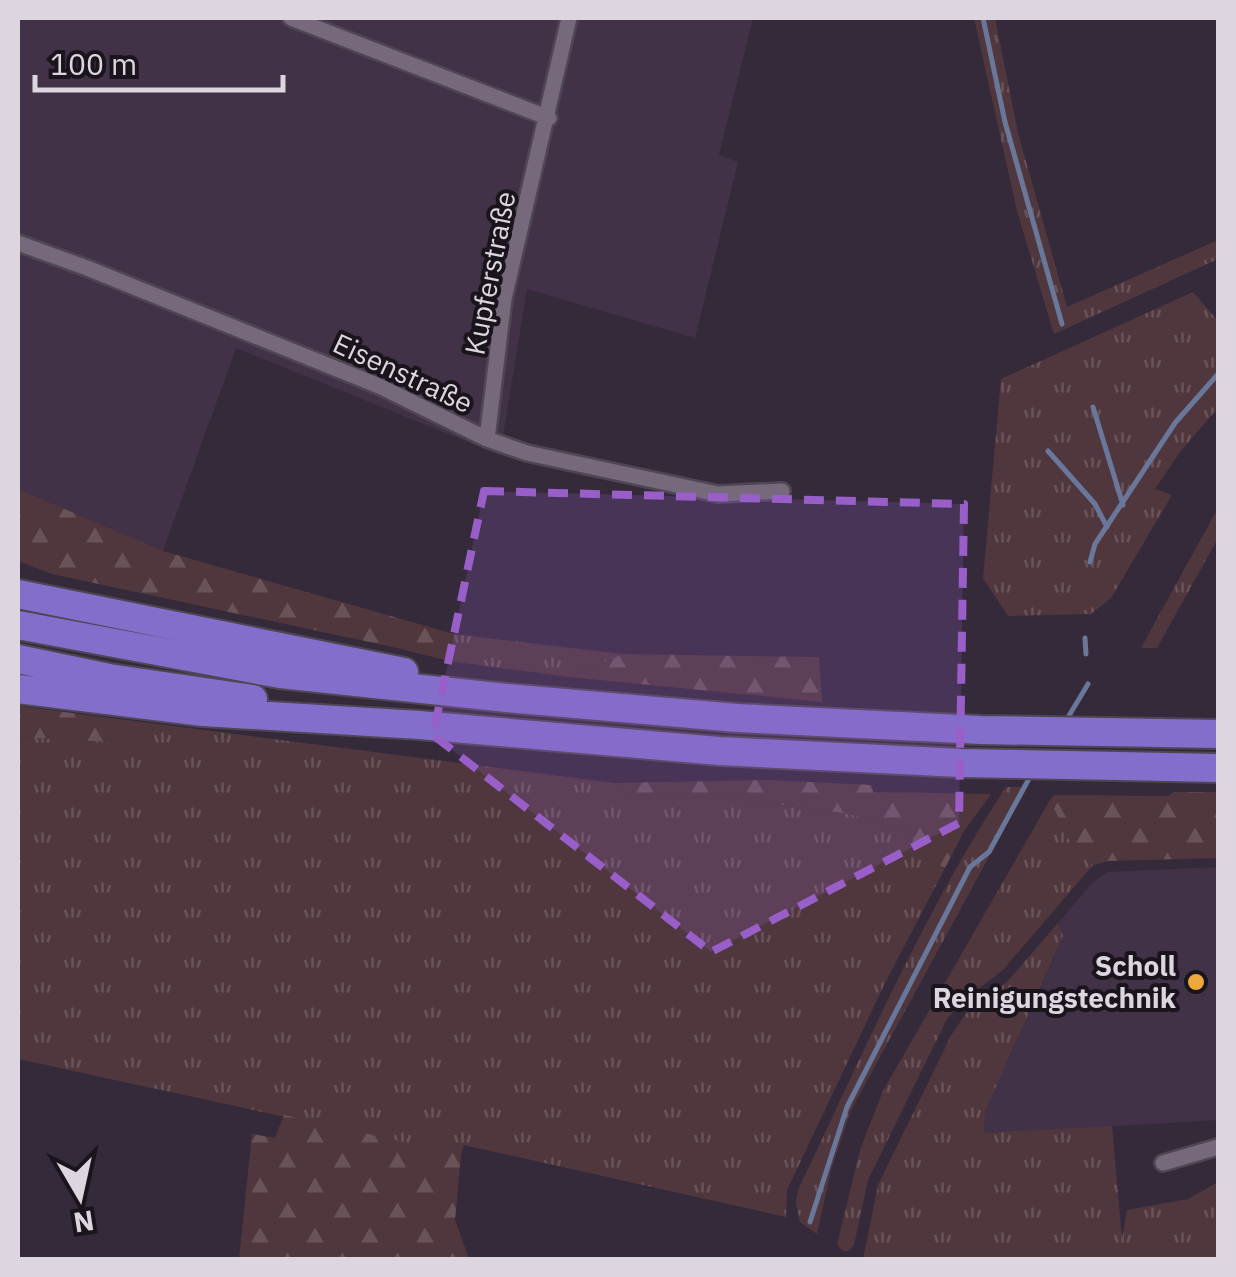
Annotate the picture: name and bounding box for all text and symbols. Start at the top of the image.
scale bar [35,30,282,92]
text: 100 m [50,44,137,83]
street label: Kupferstraße [456,188,523,358]
street label: Eisenstraße [327,324,479,421]
place label: Scholl Reinigungstechnik [933,947,1177,1016]
marker: Scholl Reinigungstechnik [1185,971,1207,993]
north arrow [30,1147,130,1247]
text: N [71,1202,97,1242]

